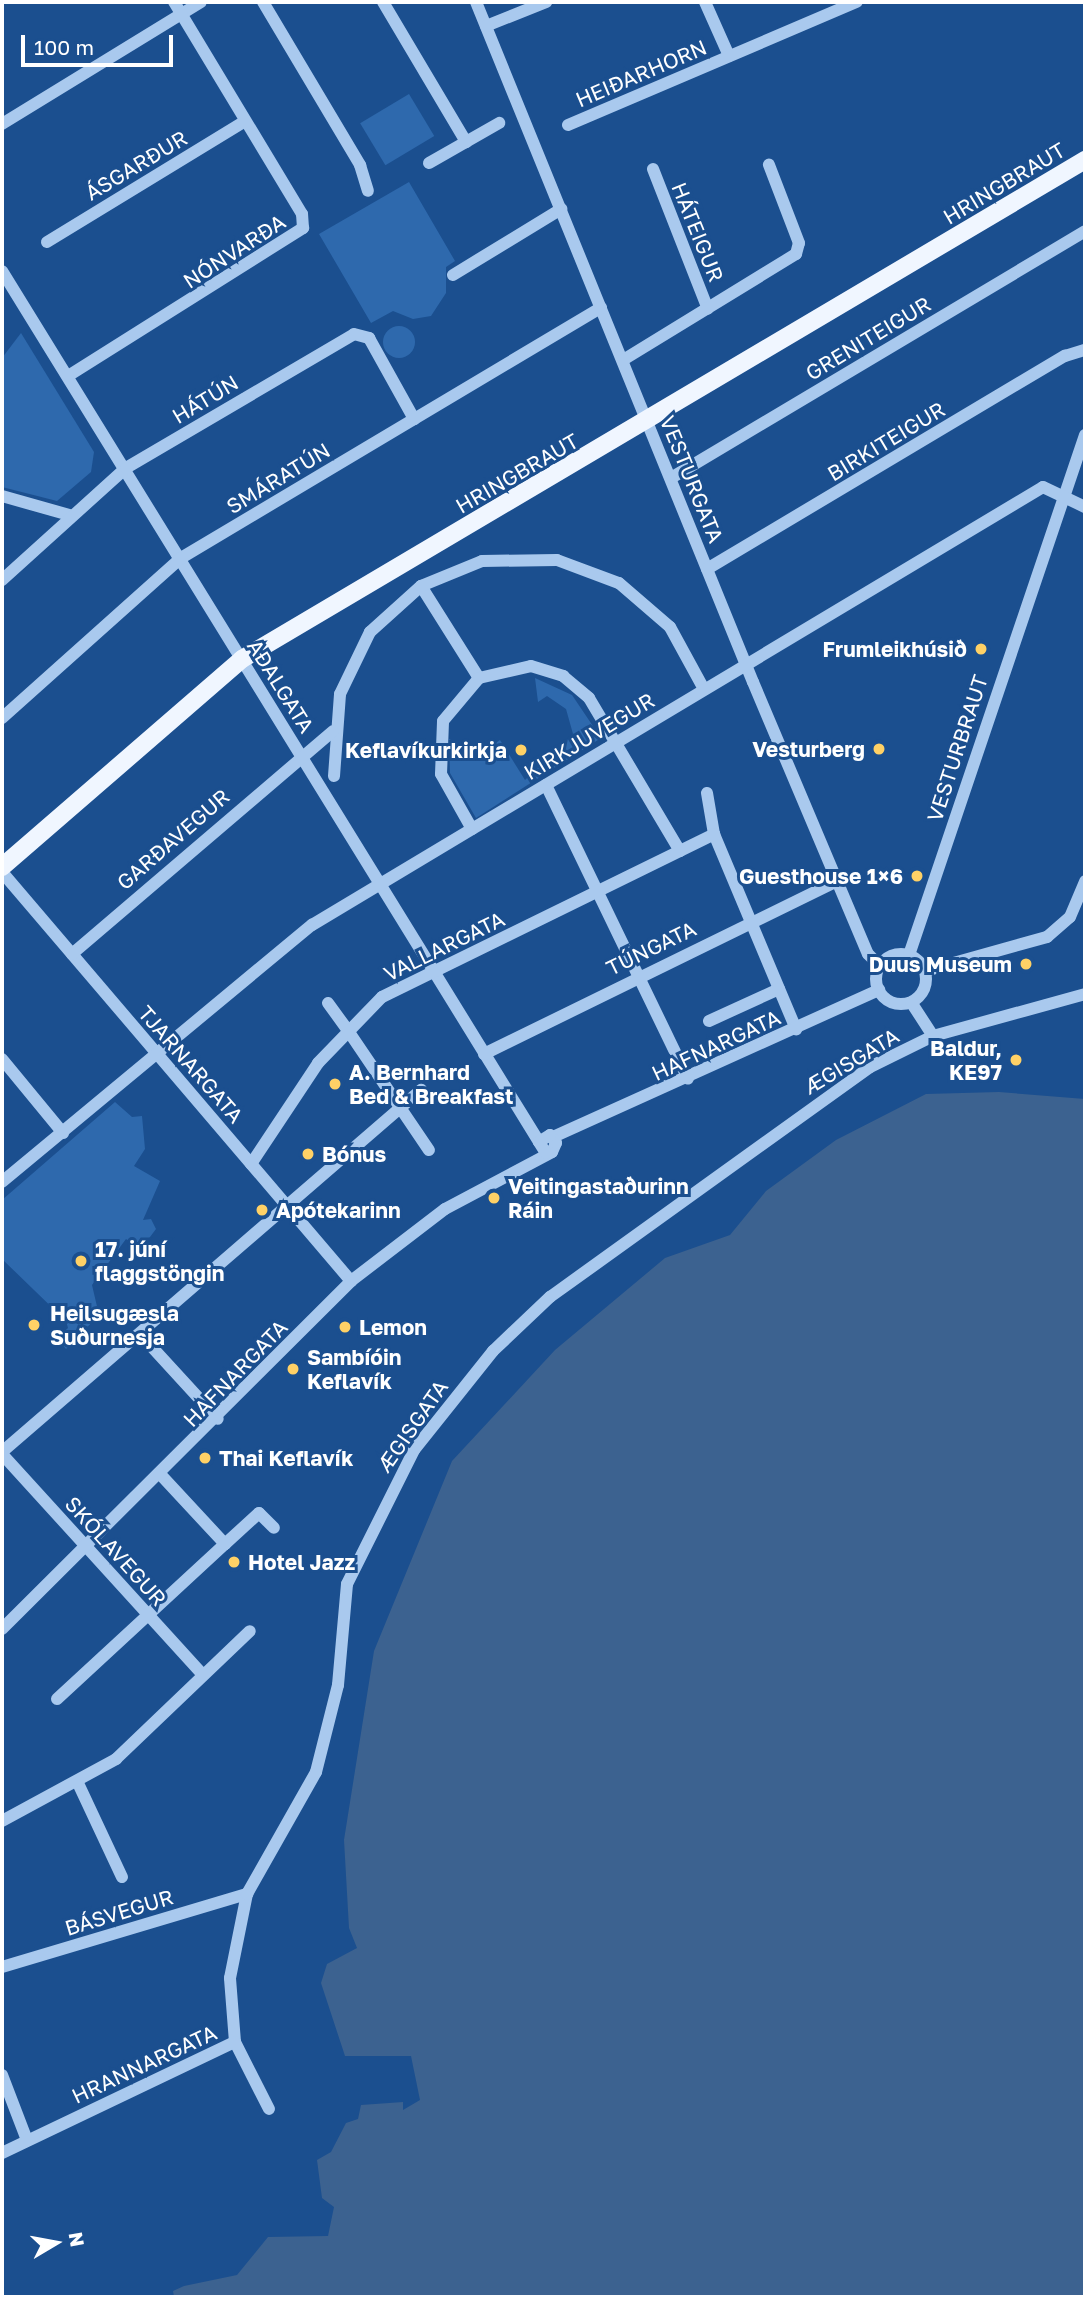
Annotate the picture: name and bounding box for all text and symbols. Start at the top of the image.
scale bar [24,21,177,65]
text: 100 m [34,34,94,60]
street label: HEIÐARHORN [572,34,710,112]
street label: ÁSGARÐUR [80,125,192,205]
street label: HRINGBRAUT [938,137,1070,229]
street label: HÁTEIGUR [667,179,729,285]
street label: NÓNVARÐA [178,209,290,293]
street label: GRENITEIGUR [801,291,935,385]
street label: HÁTÚN [167,369,243,429]
street label: BIRKITEIGUR [823,396,949,486]
street label: VESTURGATA [655,412,729,546]
street label: HRINGBRAUT [451,428,583,518]
street label: SMÁRATÚN [222,437,334,519]
street label: AÐALGATA [242,635,320,737]
place label: Frumleikhúsið [823,636,967,662]
marker: Frumleikhúsið [973,641,989,657]
street label: VESTURBRAUT [921,671,993,825]
street label: KIRKJUVEGUR [519,687,659,785]
place label: Vesturberg [752,736,865,762]
place label: Keflavíkurkirkja [345,737,507,763]
marker: Vesturberg [871,741,887,757]
marker: Keflavíkurkirkja [513,742,529,758]
street label: GARÐAVEGUR [112,783,234,895]
place label: Guesthouse 1×6 [739,863,903,889]
marker: Guesthouse 1×6 [909,868,925,884]
street label: VALLARGATA [379,906,509,986]
street label: TÚNGATA [602,916,700,980]
place label: Duus Museum [869,951,1012,977]
marker: Duus Museum [1018,956,1034,972]
street label: TJARNARGATA [133,1000,249,1128]
street label: HAFNARGATA [648,1004,784,1086]
street label: ÆGISGATA [799,1023,903,1099]
place label: Baldur, KE97 [930,1035,1002,1085]
marker: Baldur, KE97 [1008,1052,1024,1068]
place label: A. Bernhard Bed & Breakfast [349,1059,513,1109]
marker: A. Bernhard Bed & Breakfast [327,1076,343,1092]
place label: Bónus [322,1141,386,1167]
marker: Bónus [300,1146,316,1162]
place label: Veitingastaðurinn Ráin [508,1173,689,1223]
marker: Veitingastaðurinn Ráin [486,1190,502,1206]
place label: Apótekarinn [276,1197,401,1223]
marker: Apótekarinn [254,1202,270,1218]
place label: 17. júní flaggstöngin [95,1236,224,1286]
marker: 17. júní flaggstöngin [73,1253,89,1269]
place label: Heilsugæsla Suðurnesja [50,1300,179,1350]
street label: HAFNARGATA [178,1314,292,1432]
place label: Lemon [359,1314,427,1340]
marker: Heilsugæsla Suðurnesja [24,1315,44,1335]
marker: Lemon [337,1319,353,1335]
place label: Sambíóin Keflavík [307,1344,401,1394]
marker: Sambíóin Keflavík [285,1361,301,1377]
street label: ÆGISGATA [371,1375,453,1477]
place label: Thai Keflavík [219,1445,354,1471]
marker: Thai Keflavík [197,1450,213,1466]
street label: SKÓLAVEGUR [60,1491,172,1611]
place label: Hotel Jazz [248,1549,355,1575]
marker: Hotel Jazz [226,1554,242,1570]
street label: BÁSVEGUR [62,1884,176,1940]
street label: HRANNARGATA [68,2019,220,2109]
north arrow [21,2208,91,2278]
text: N [65,2230,90,2248]

